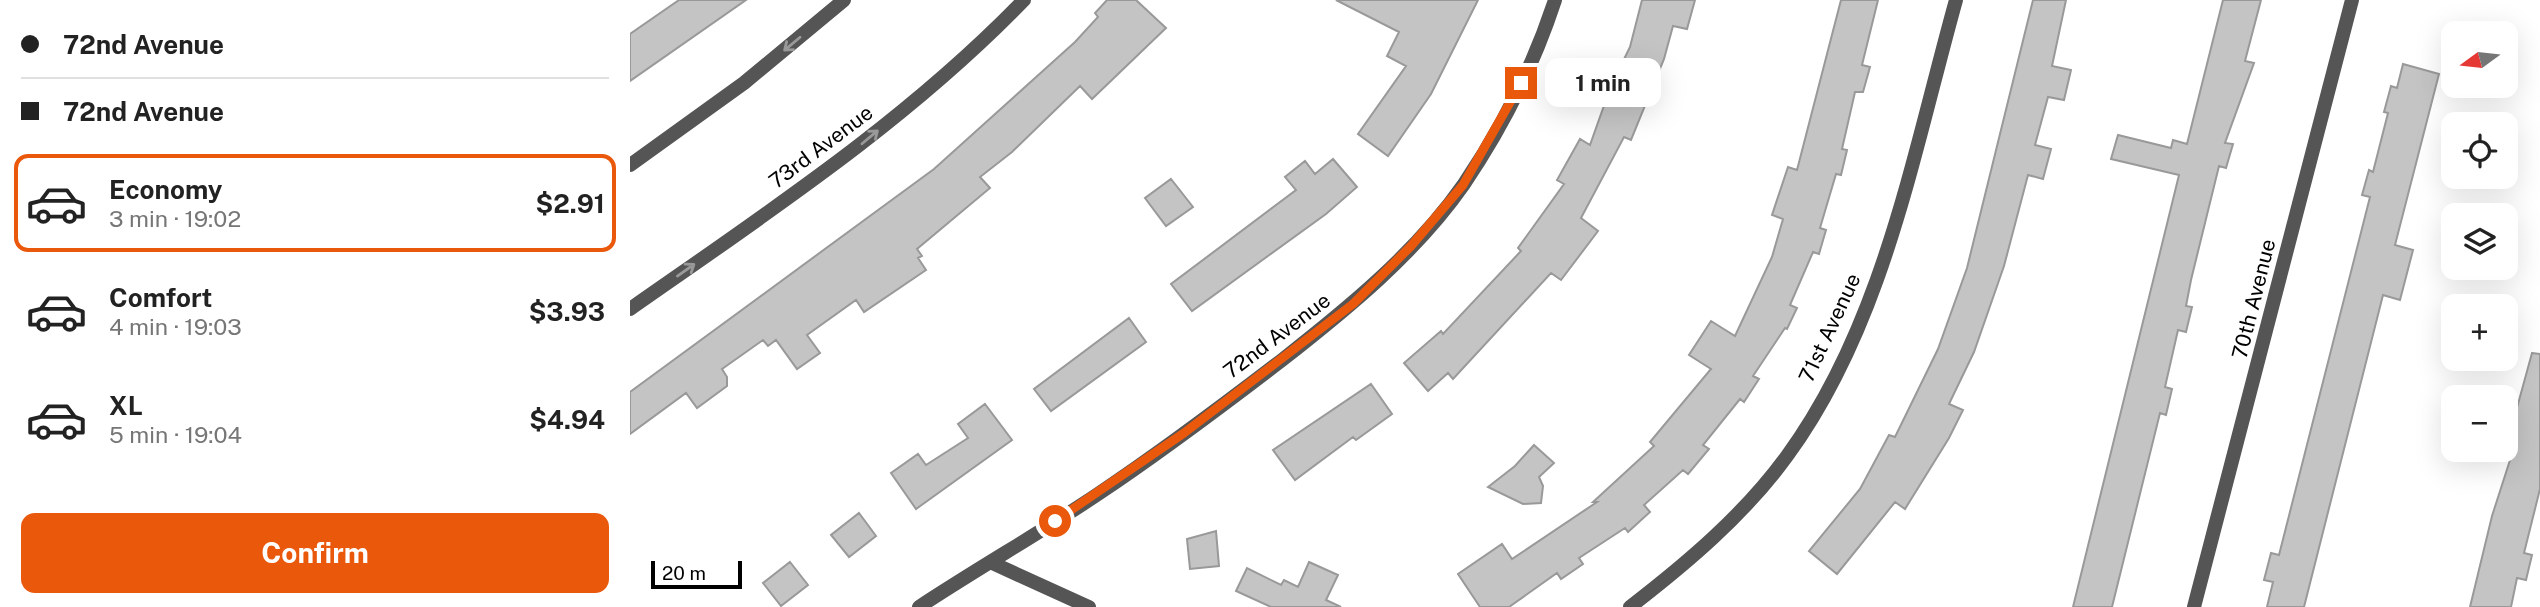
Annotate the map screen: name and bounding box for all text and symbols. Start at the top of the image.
north arrow [2441,21,2518,98]
map controls [2441,21,2518,462]
text: 72nd Avenue [63,29,224,60]
one-way arrow [783,36,801,51]
callout: 1 min [1546,58,1661,108]
route end [1505,67,1537,99]
text: 1 min [1575,69,1631,96]
text: 72nd Avenue [63,96,224,127]
street label: 73rd Avenue [764,100,877,194]
button: locate [2441,112,2518,189]
one-way arrow [861,129,879,145]
icon: car [25,172,88,235]
text: Economy [109,174,222,205]
text: $2.91 [536,188,605,219]
button: layers [2441,203,2518,280]
text: 3 min · 19:02 [109,205,241,232]
street label: 70th Avenue [2227,236,2280,361]
one-way arrow [676,263,695,277]
street label: 71st Avenue [1793,269,1866,386]
icon: car [25,280,88,343]
text: Comfort [109,282,212,313]
street label: 72nd Avenue [1218,287,1335,384]
button: + [2441,294,2518,371]
text: $3.93 [529,296,605,327]
text: 4 min · 19:03 [109,313,242,340]
button: − [2441,385,2518,462]
icon: car [25,388,88,451]
text: XL [109,390,143,421]
text: $4.94 [529,404,605,435]
text: 5 min · 19:04 [109,421,242,448]
route start [1039,505,1071,537]
button: Confirm [21,513,609,593]
scale bar [651,558,742,590]
text: 20 m [662,562,706,584]

